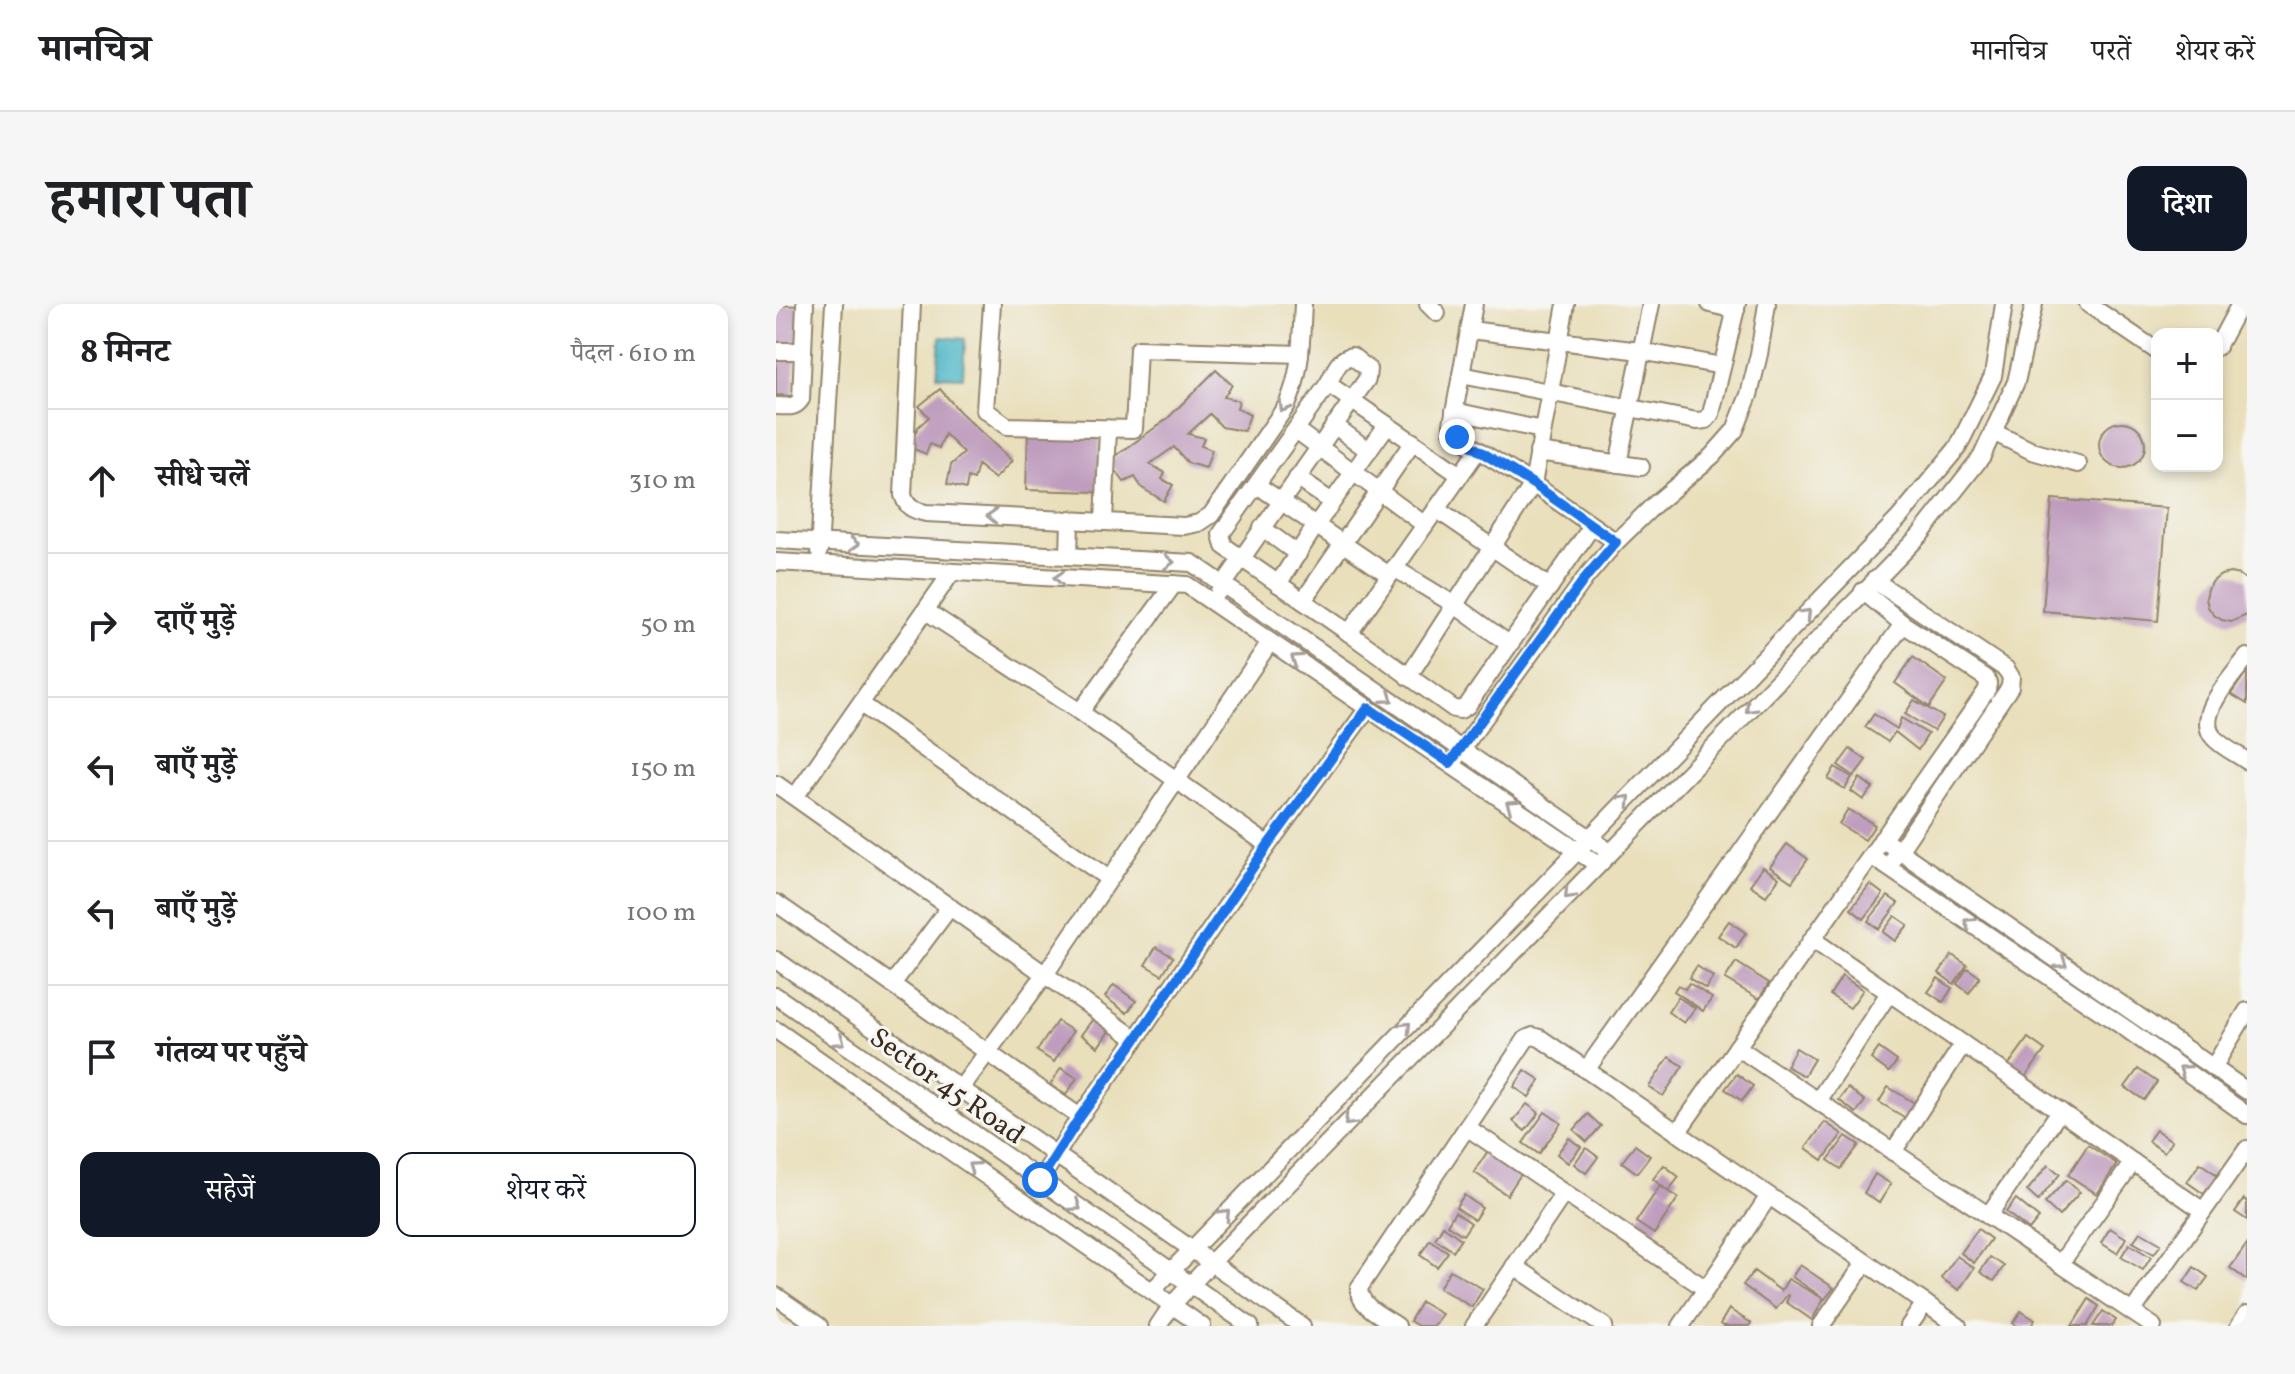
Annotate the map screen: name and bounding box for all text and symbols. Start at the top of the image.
text: मानचित्र [40,25,151,78]
text: मानचित्र [1971,33,2047,72]
text: परतें [2091,33,2131,72]
text: शेयर करें [2175,33,2255,72]
text: हमारा पता [48,164,250,242]
button: दिशा [2127,166,2247,251]
map controls [2151,328,2223,472]
button: + [2151,328,2223,400]
text: 8 मिनट [80,330,170,377]
text: पैदल · 610 m [571,336,696,372]
one-way arrow [1278,398,1294,413]
button: − [2151,400,2223,472]
route end [1439,419,1475,455]
text: सीधे चलें [156,457,249,499]
icon: ahead [80,459,124,503]
text: 310 m [629,463,696,499]
one-way arrow [985,508,998,525]
one-way arrow [848,535,861,552]
one-way arrow [1163,553,1176,570]
one-way arrow [1052,569,1065,586]
text: दाएँ मुड़ें [156,601,235,643]
icon: right [80,603,124,647]
text: 50 m [640,607,696,643]
one-way arrow [1797,608,1811,623]
one-way arrow [1290,654,1304,669]
one-way arrow [1379,688,1393,703]
one-way arrow [1745,699,1759,713]
text: बाएँ मुड़ें [156,745,236,787]
icon: left [80,747,124,791]
text: 150 m [630,751,696,787]
one-way arrow [1616,795,1630,810]
one-way arrow [1505,800,1519,815]
one-way arrow [1564,885,1579,899]
text: बाएँ मुड़ें [156,889,236,931]
icon: left [80,891,124,935]
text: 100 m [626,895,696,931]
one-way arrow [1964,917,1978,932]
one-way arrow [2053,953,2067,968]
street label: Sector 45 Road [861,1019,1032,1155]
one-way arrow [1396,1022,1411,1036]
one-way arrow [831,1031,845,1046]
text: गंतव्य पर पहुँचे [156,1033,307,1075]
icon: arrive [80,1035,124,1079]
one-way arrow [2178,1065,2192,1080]
one-way arrow [1344,1112,1358,1126]
button: सहेजें [80,1152,380,1237]
button: शेयर करें [396,1152,696,1237]
one-way arrow [967,1162,981,1177]
route start [1022,1162,1058,1198]
one-way arrow [1068,1196,1082,1211]
one-way arrow [1215,1209,1230,1223]

